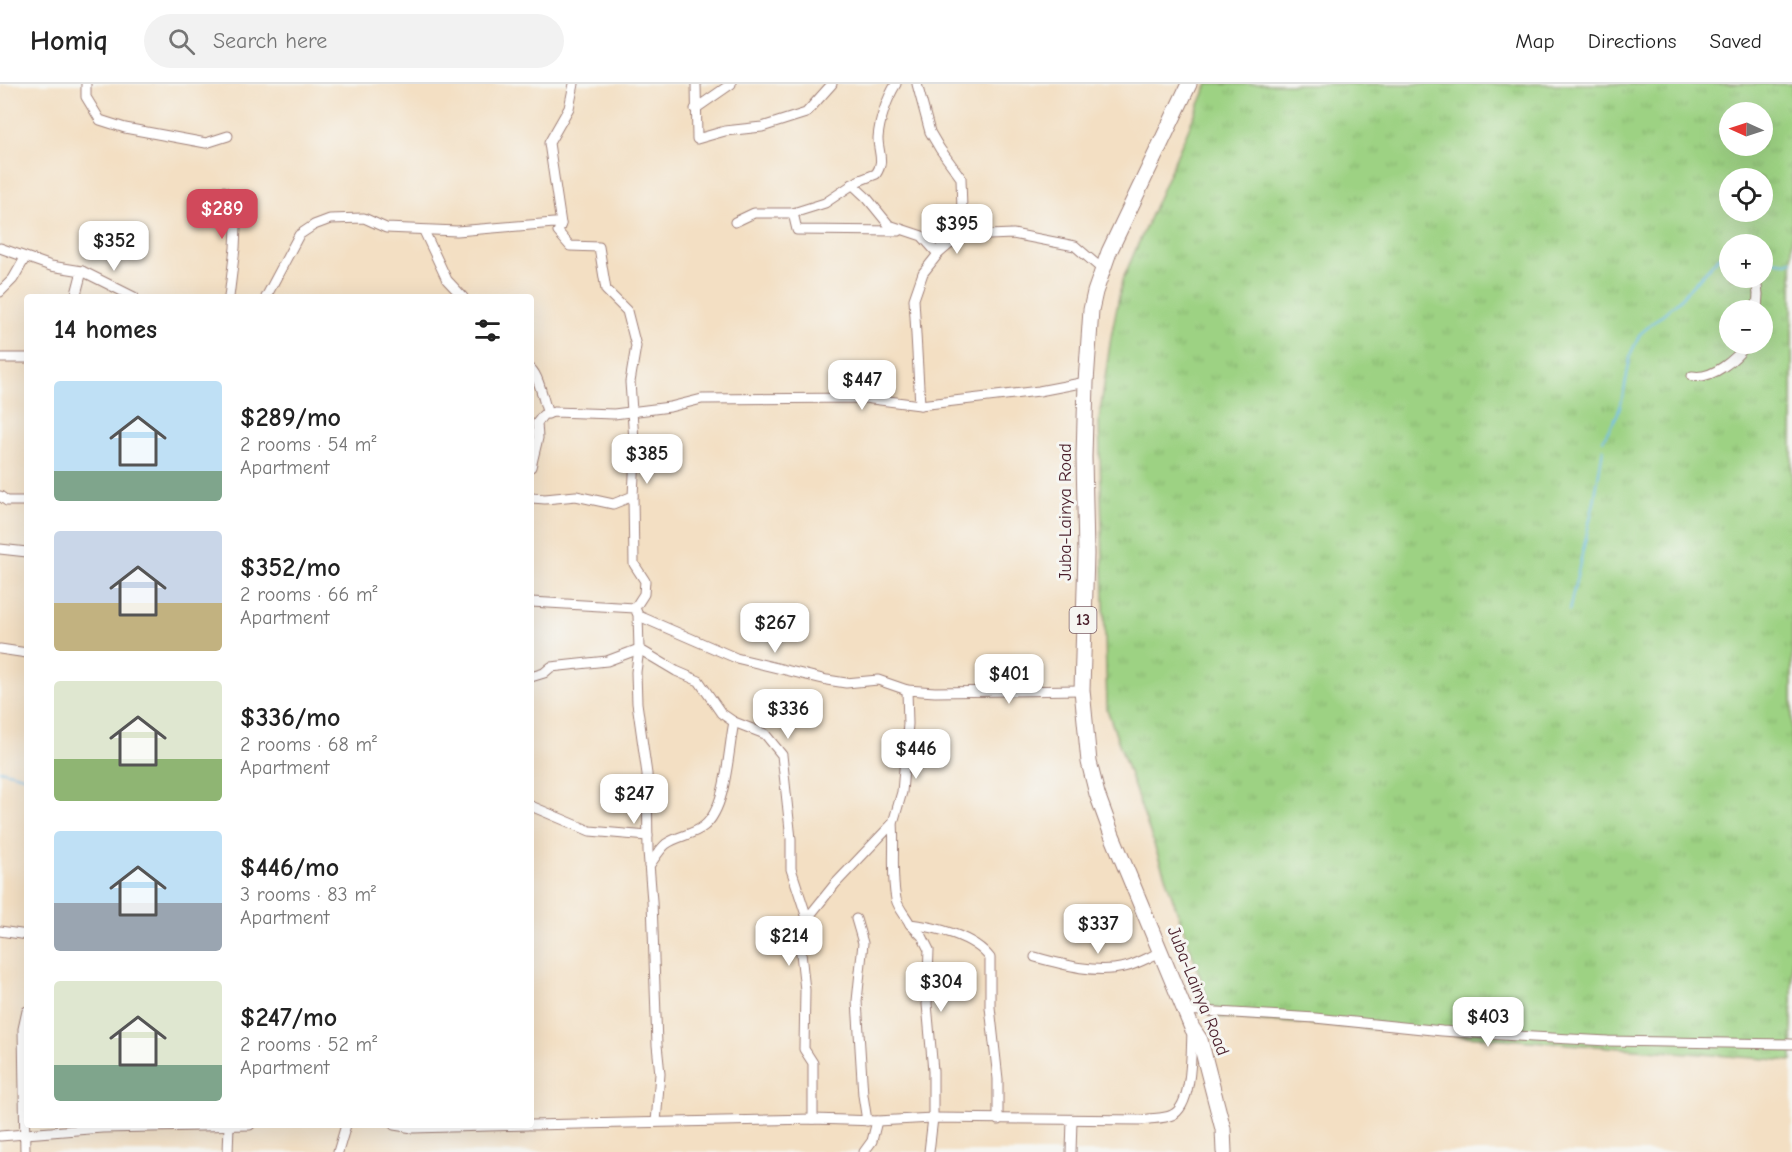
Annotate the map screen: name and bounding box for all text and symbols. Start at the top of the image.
search box [144,14,564,68]
text: Homiq [30,25,108,57]
icon: search [165,25,198,58]
text: Search here [213,28,327,54]
text: Map [1515,29,1555,53]
text: Directions [1588,29,1677,53]
text: Saved [1710,29,1762,53]
north arrow [1719,102,1773,156]
map controls [1719,102,1773,354]
button: locate [1719,168,1773,222]
pin: $289 [186,189,258,240]
text: $289 [201,197,243,220]
pin: $395 [921,204,993,255]
text: $395 [936,212,978,235]
pin: $352 [78,221,150,272]
text: $352 [93,229,135,252]
button: + [1719,234,1773,288]
button: − [1719,300,1773,354]
icon: filters [471,314,504,347]
text: 14 homes [54,315,157,345]
pin: $447 [826,360,898,411]
text: $447 [842,368,882,391]
text: $289/mo [240,403,341,433]
icon: home [102,405,174,477]
text: 2 rooms · 54 m² [240,433,376,456]
pin: $385 [611,434,683,485]
text: $385 [626,442,668,465]
street label: Juba-Lainya Road [1055,443,1076,581]
text: Apartment [240,456,330,479]
text: $352/mo [240,553,341,583]
icon: home [102,555,174,627]
text: 2 rooms · 66 m² [240,583,378,606]
pin: $267 [739,603,811,654]
text: Apartment [240,606,330,629]
road number: 13 [1070,607,1096,633]
text: $267 [754,611,796,634]
pin: $401 [973,654,1045,705]
text: $401 [989,662,1029,685]
pin: $336 [752,689,824,740]
text: $336 [767,697,809,720]
text: $336/mo [240,703,340,733]
icon: home [102,705,174,777]
pin: $446 [880,729,952,780]
text: 2 rooms · 68 m² [240,733,377,756]
text: $446 [895,737,937,760]
text: Apartment [240,756,330,779]
pin: $247 [598,774,670,825]
text: $247 [614,782,654,805]
text: $446/mo [240,853,339,883]
icon: home [102,855,174,927]
text: 3 rooms · 83 m² [240,883,376,906]
pin: $337 [1062,904,1134,955]
text: Apartment [240,906,330,929]
text: $337 [1078,912,1118,935]
pin: $214 [753,916,825,967]
street label: Juba-Lainya Road [1163,923,1233,1059]
text: $214 [769,924,809,947]
pin: $304 [905,962,977,1013]
text: $304 [920,970,962,993]
pin: $403 [1452,997,1524,1048]
text: $247/mo [240,1003,337,1033]
icon: home [102,1005,174,1077]
text: $403 [1467,1005,1509,1028]
text: 2 rooms · 52 m² [240,1033,377,1056]
text: Apartment [240,1056,330,1079]

